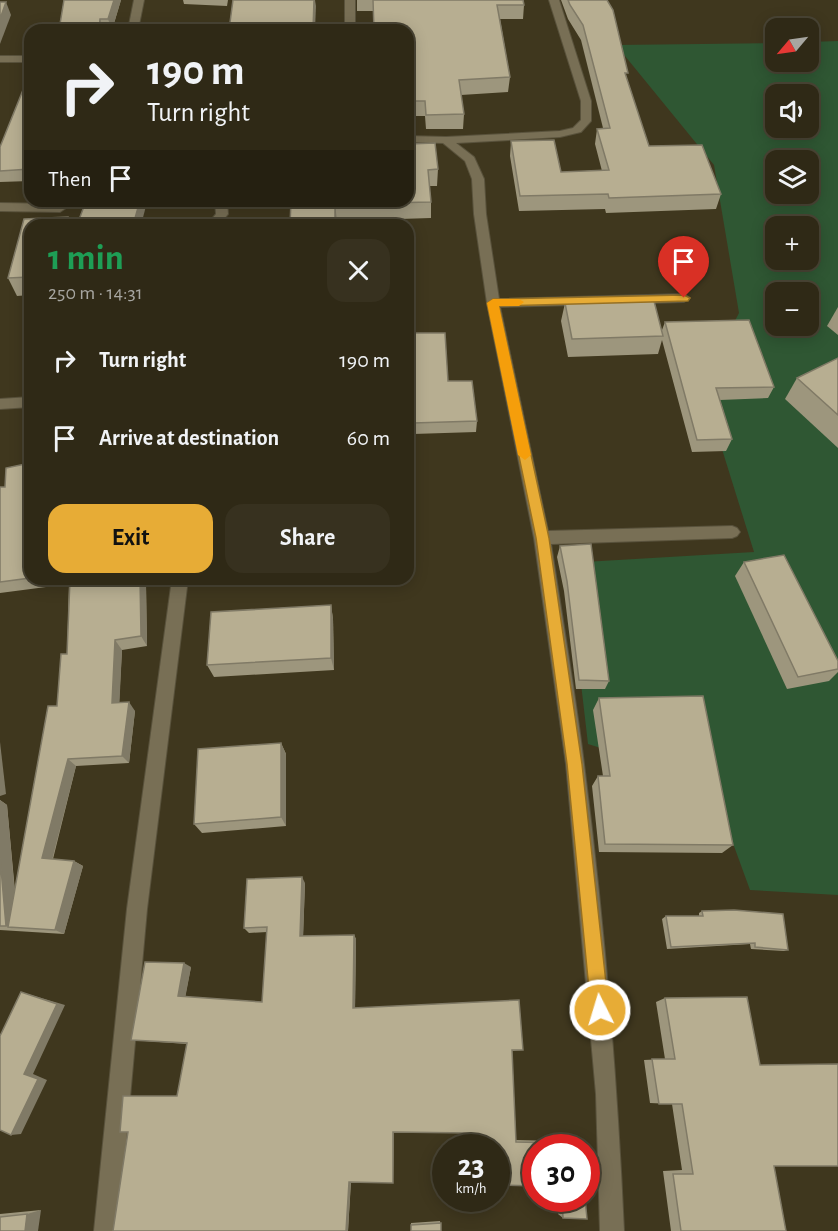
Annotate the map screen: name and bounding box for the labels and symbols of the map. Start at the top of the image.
north arrow [765,18,819,72]
pin [658,236,709,298]
position arrow [568,978,632,1042]
speed limit sign: 30 [522,1134,600,1212]

